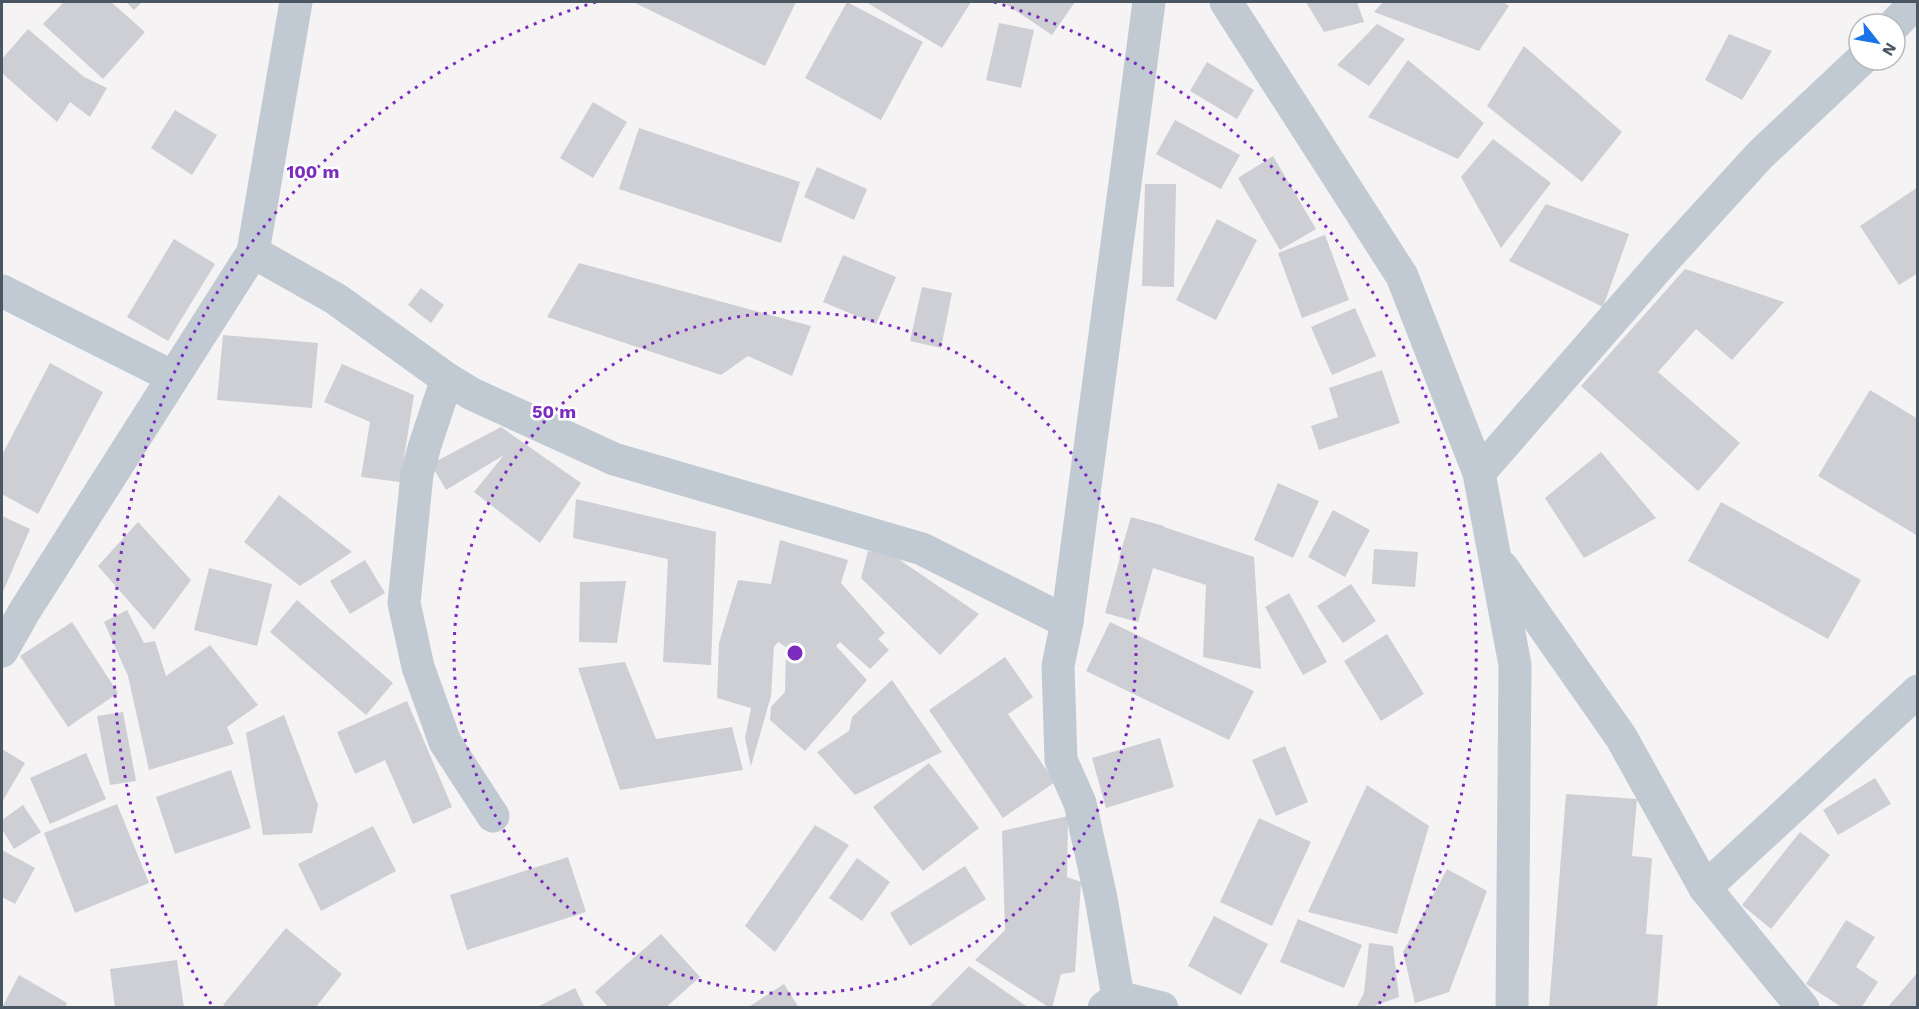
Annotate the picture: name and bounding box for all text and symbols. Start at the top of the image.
north arrow [1847,12,1907,72]
text: N [1878,39,1901,59]
text: 100 m [286,161,340,182]
text: 50 m [532,401,576,422]
centre of rings [785,643,805,663]

